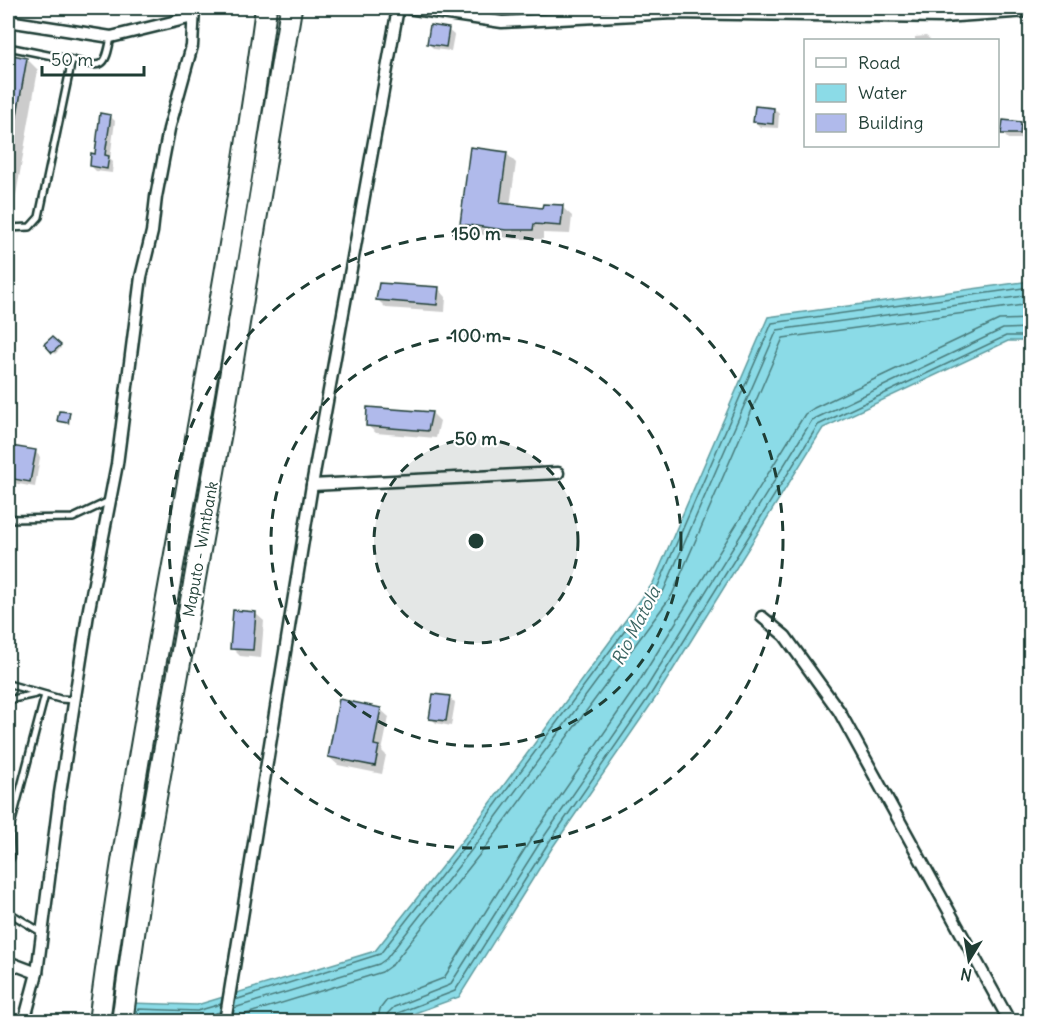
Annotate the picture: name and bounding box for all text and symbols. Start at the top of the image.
scale bar [42,39,144,77]
legend [804,39,999,147]
text: 50 m [51,48,93,71]
text: Road [858,51,901,74]
text: Water [858,81,908,104]
text: Building [858,111,923,134]
text: 150 m [451,222,501,245]
text: 100 m [451,324,502,347]
text: 50 m [455,427,497,450]
street label: Maputo - Wintbank [178,480,222,618]
centre of rings [466,531,486,551]
water label: Rio Matola [606,581,666,669]
north arrow [939,930,999,990]
text: N [959,964,973,986]

